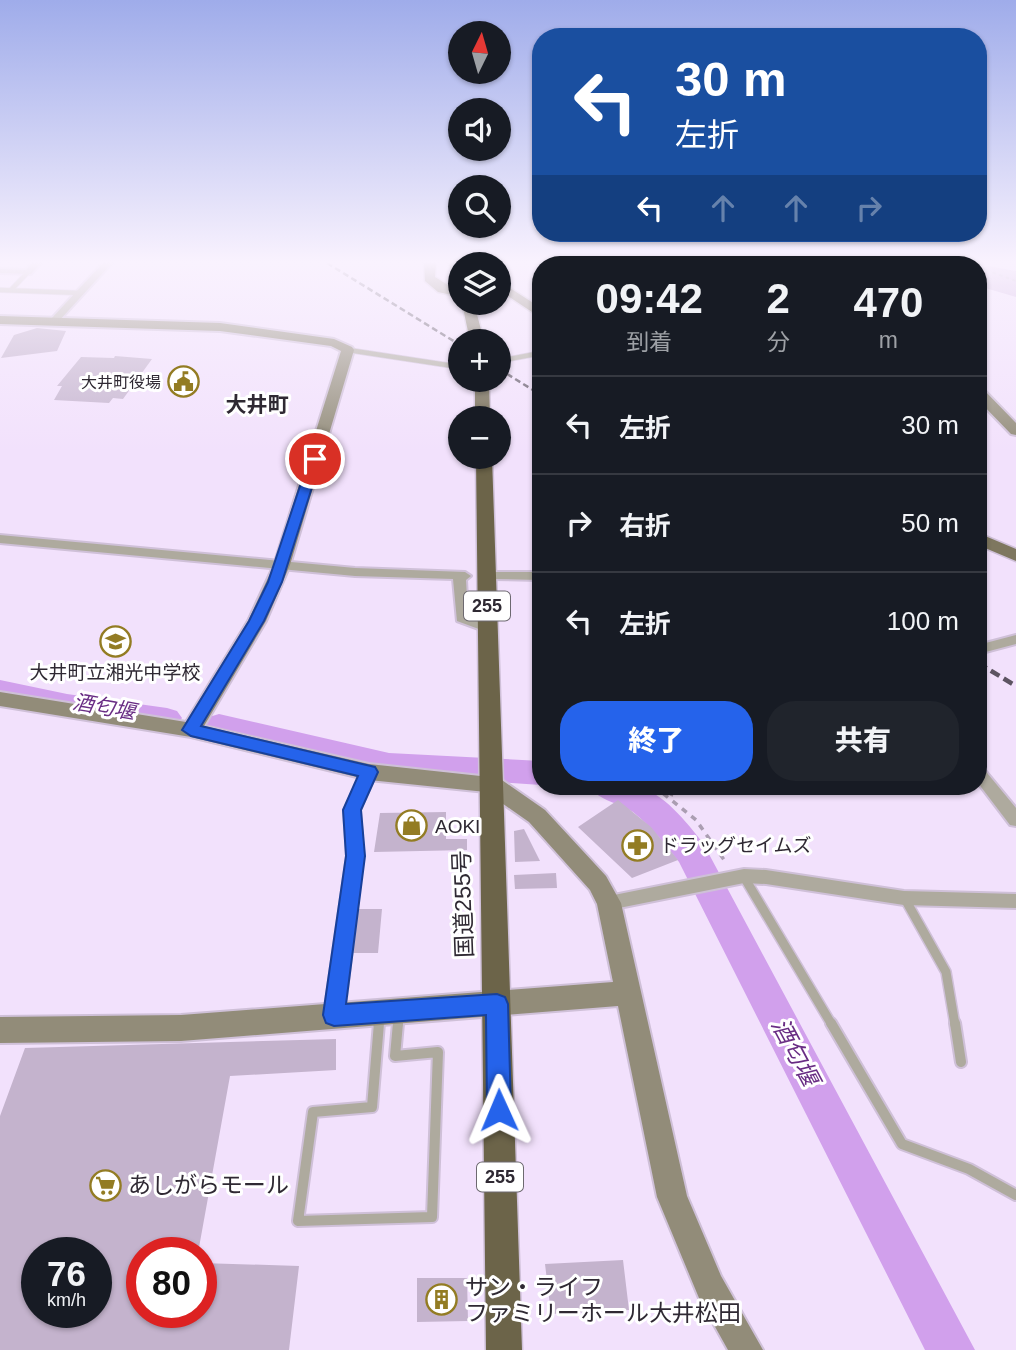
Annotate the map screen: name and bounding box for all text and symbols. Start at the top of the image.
north arrow [448,21,511,84]
map controls [448,21,511,469]
text: 30 m [675,52,787,106]
icon: left [560,56,651,147]
button: sound [448,98,511,161]
text: 左折 [675,117,739,153]
button: search [448,175,511,238]
icon: left [631,189,669,227]
icon: ahead [704,189,742,227]
icon: ahead [777,189,815,227]
icon: right [850,189,888,227]
button: layers [448,252,511,315]
text: 09:42 [596,275,703,322]
text: 2 [766,275,790,322]
text: 470 [853,279,923,326]
text: m [879,327,898,353]
button: + [448,329,511,392]
text: 到着 [626,329,672,355]
text: 分 [767,329,790,355]
public building icon: 大井町役場 [167,365,201,399]
place label: 大井町役場 [81,374,161,391]
district label: 大井町 [226,393,289,416]
button: − [448,406,511,469]
icon: left [560,406,598,444]
text: 30 m [901,410,959,440]
text: 左折 [619,413,671,443]
pin [285,429,345,489]
icon: arrive [296,440,334,478]
icon: right [560,504,598,542]
text: 50 m [901,508,959,538]
text: 右折 [619,511,671,541]
road number: 255 [464,592,510,620]
icon: left [560,602,598,640]
text: 100 m [887,606,959,636]
text: 左折 [619,609,671,639]
school or university icon: 大井町立湘光中学校 [98,624,132,658]
place label: 大井町立湘光中学校 [29,662,201,683]
water label: 酒匂堰 [71,690,141,724]
button: 終了 [560,701,753,781]
button: 共有 [767,701,959,781]
shop icon: AOKI [395,809,429,843]
place label: AOKI [435,816,480,837]
pharmacy icon: ドラッグセイムズ [620,828,654,862]
place label: ドラッグセイムズ [660,835,812,856]
street label: 国道255号 [448,850,478,958]
water label: 酒匂堰 [767,1014,826,1093]
position arrow [462,1073,536,1147]
road number: 255 [477,1162,523,1192]
supermarket icon: あしがらモール [88,1168,122,1202]
place label: あしがらモール [128,1172,289,1198]
speed limit sign: 80 [126,1237,217,1328]
text: 76 [47,1254,86,1293]
place label: サン・ライフ ファミリーホール大井松田 [465,1274,741,1326]
building icon: サン・ライフ ファミリーホール大井松田 [425,1283,459,1317]
text: km/h [47,1290,86,1310]

